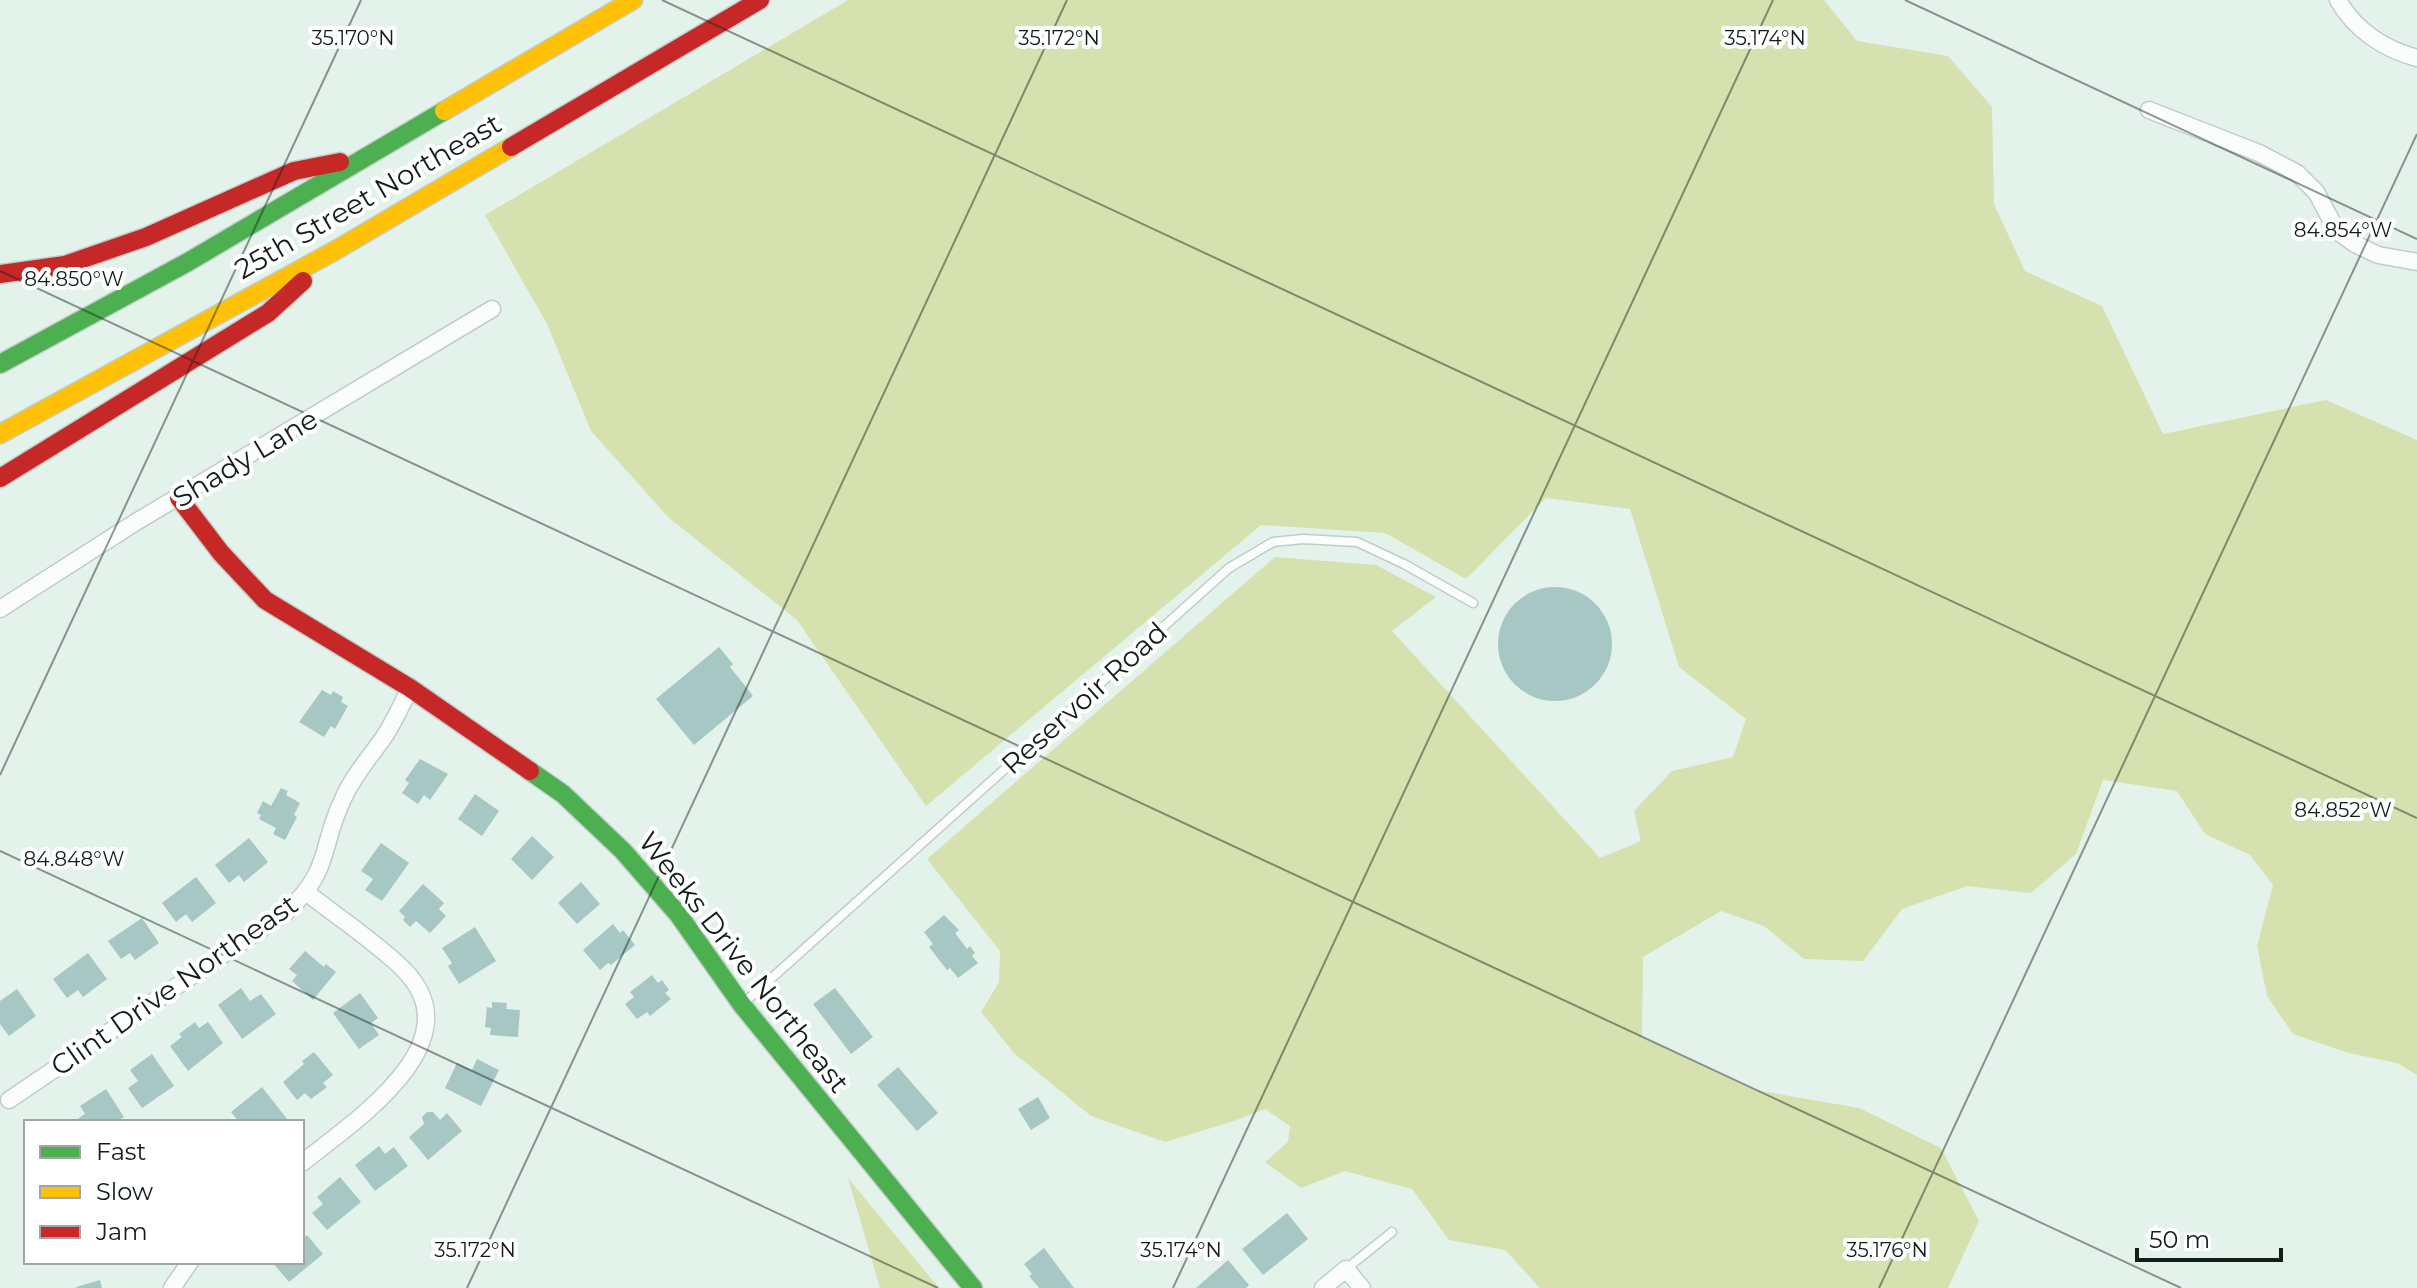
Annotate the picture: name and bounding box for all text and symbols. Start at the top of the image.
text: 35.170°N [312,26,394,50]
text: 35.172°N [1018,26,1100,50]
text: 35.174°N [1724,26,1806,50]
street label: 25th Street Northeast [229,106,507,286]
text: 84.854°W [2294,218,2392,242]
text: 84.850°W [24,267,124,291]
street label: Shady Lane [166,401,324,515]
street label: Reservoir Road [994,615,1174,781]
text: 84.852°W [2294,798,2392,822]
street label: Weeks Drive Northeast [632,825,856,1099]
text: 84.848°W [24,847,124,871]
street label: Clint Drive Northeast [44,887,304,1083]
legend [24,1120,304,1264]
text: Fast [96,1137,147,1166]
text: Slow [96,1177,153,1206]
scale bar [2137,1212,2281,1262]
text: Jam [95,1217,148,1246]
text: 50 m [2149,1225,2210,1254]
text: 35.172°N [434,1238,516,1262]
text: 35.174°N [1140,1238,1222,1262]
text: 35.176°N [1846,1238,1928,1262]

